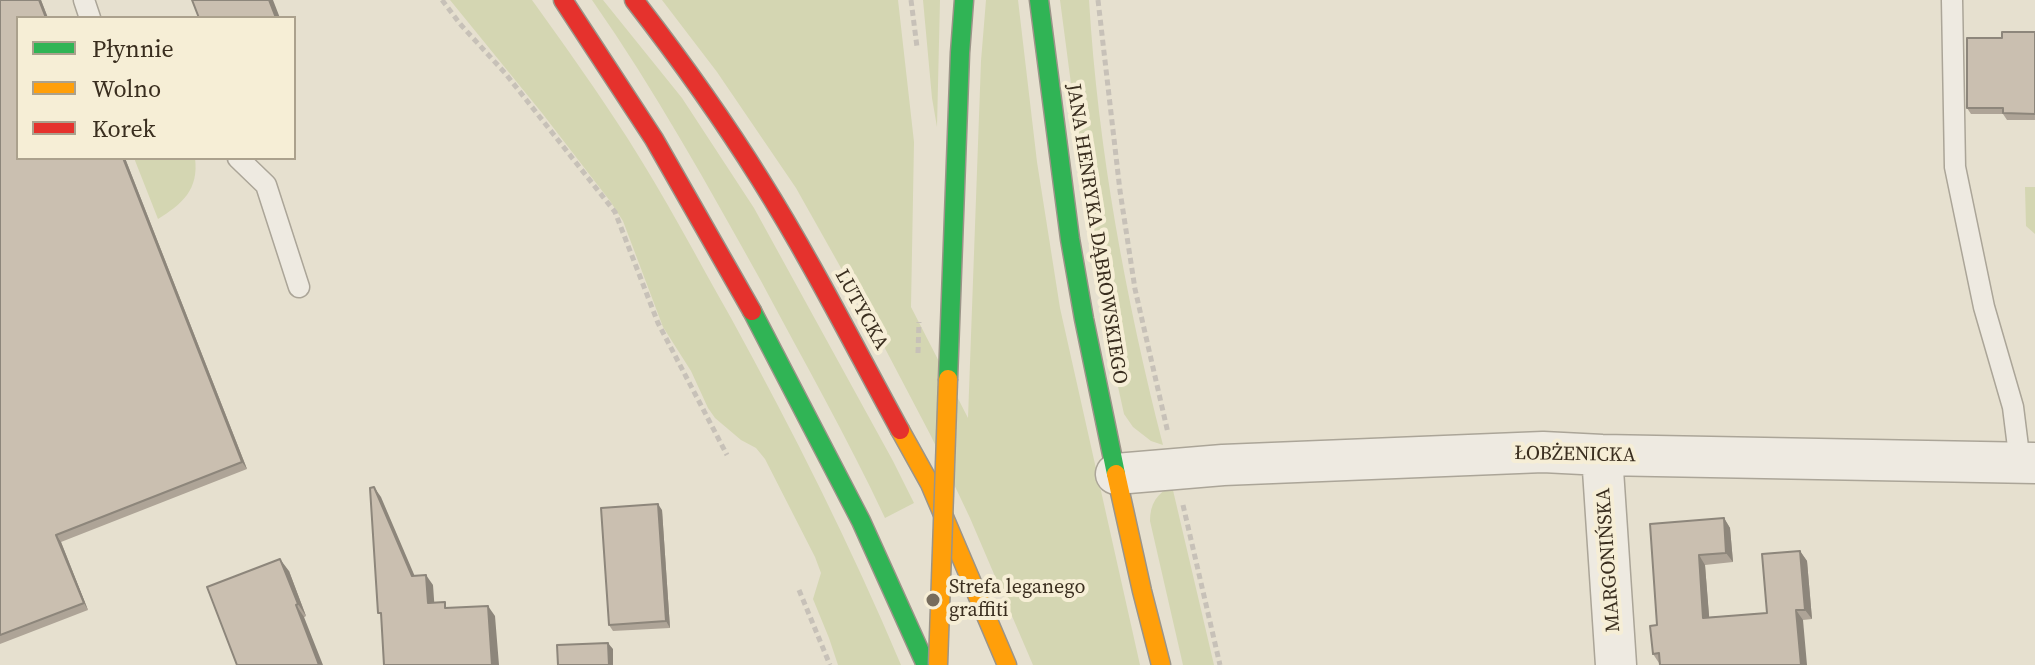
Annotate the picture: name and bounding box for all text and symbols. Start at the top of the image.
legend [16,16,296,160]
text: Płynnie [92,32,174,65]
text: Wolno [92,72,161,105]
street label: JANA HENRYKA DĄBROWSKIEGO [1060,82,1132,386]
text: Korek [92,112,156,145]
street label: LUTYCKA [829,266,893,354]
street label: ŁOBŻENICKA [1514,442,1636,468]
street label: MARGONIŃSKA [1592,487,1626,633]
place label: Strefa leganego graffiti [949,576,1085,623]
marker: Strefa leganego graffiti [924,591,942,609]

